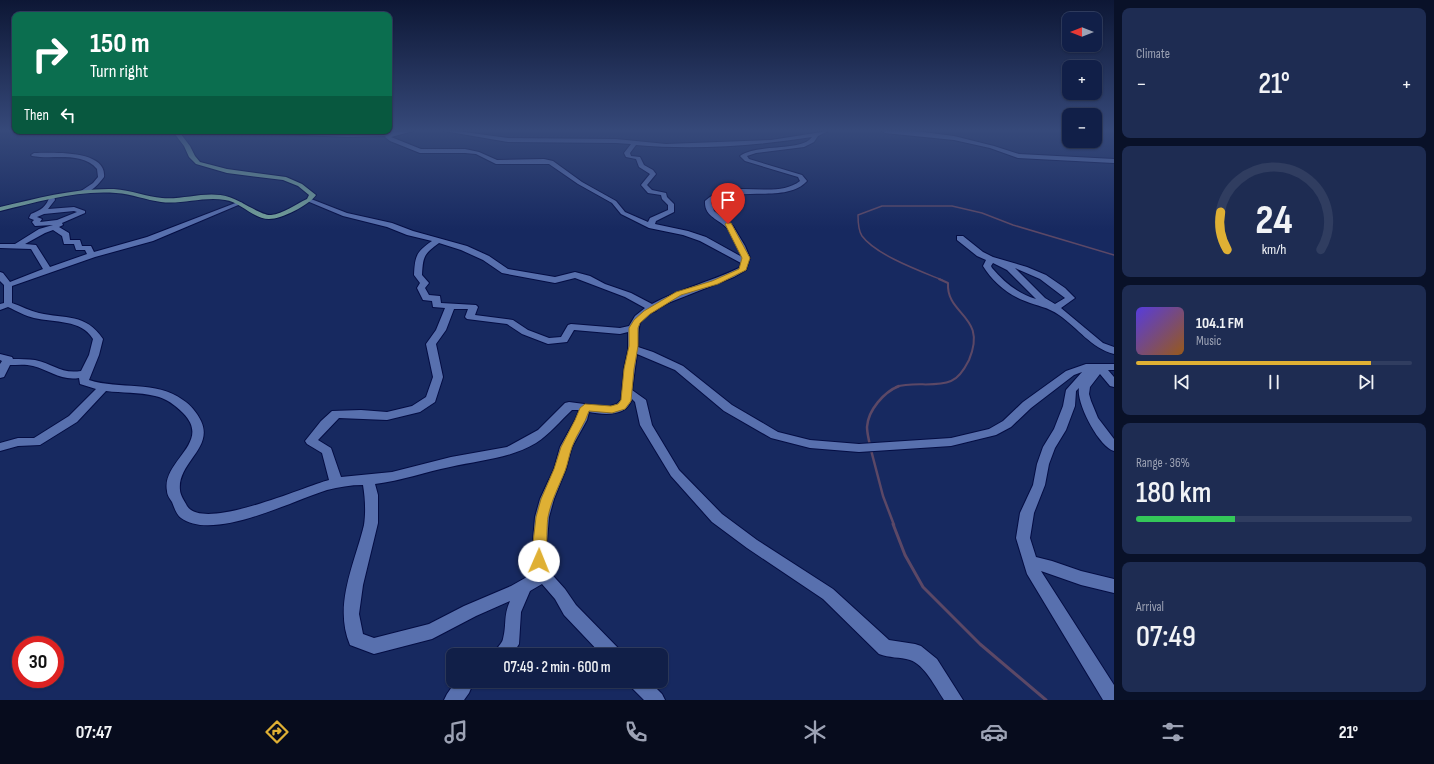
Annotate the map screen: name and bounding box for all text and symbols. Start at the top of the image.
north arrow [1062,12,1102,52]
map controls [1062,12,1102,148]
text: 150 m [90,27,150,60]
icon: right [24,28,76,80]
text: Climate [1136,46,1170,62]
button: + [1062,60,1102,100]
text: Turn right [90,61,148,82]
text: 21° [1258,66,1290,102]
text: − [1136,71,1147,98]
text: + [1401,71,1412,98]
icon: left [57,104,79,126]
text: Then [24,106,49,125]
button: − [1062,108,1102,148]
pin [711,183,745,224]
icon: arrive [717,189,739,211]
text: 24 [1255,195,1293,244]
text: km/h [1262,240,1286,257]
text: 104.1 FM [1196,314,1244,333]
text: Music [1196,333,1221,349]
icon: previous [1171,371,1193,393]
icon: pause [1263,371,1285,393]
icon: next [1355,371,1377,393]
text: Range · 36% [1136,455,1190,471]
text: 180 km [1136,475,1211,511]
position arrow [518,540,560,582]
text: Arrival [1136,599,1164,615]
text: 07:49 [1136,619,1196,655]
speed limit sign: 30 [12,636,64,688]
text: 07:49 · 2 min · 600 m [504,658,611,677]
icon: directions [263,718,291,746]
icon: music [442,718,470,746]
icon: phone [622,718,650,746]
icon: climate [801,718,829,746]
icon: car [980,718,1008,746]
icon: filters [1159,718,1187,746]
text: 07:47 [76,722,112,743]
text: 21° [1339,722,1358,743]

